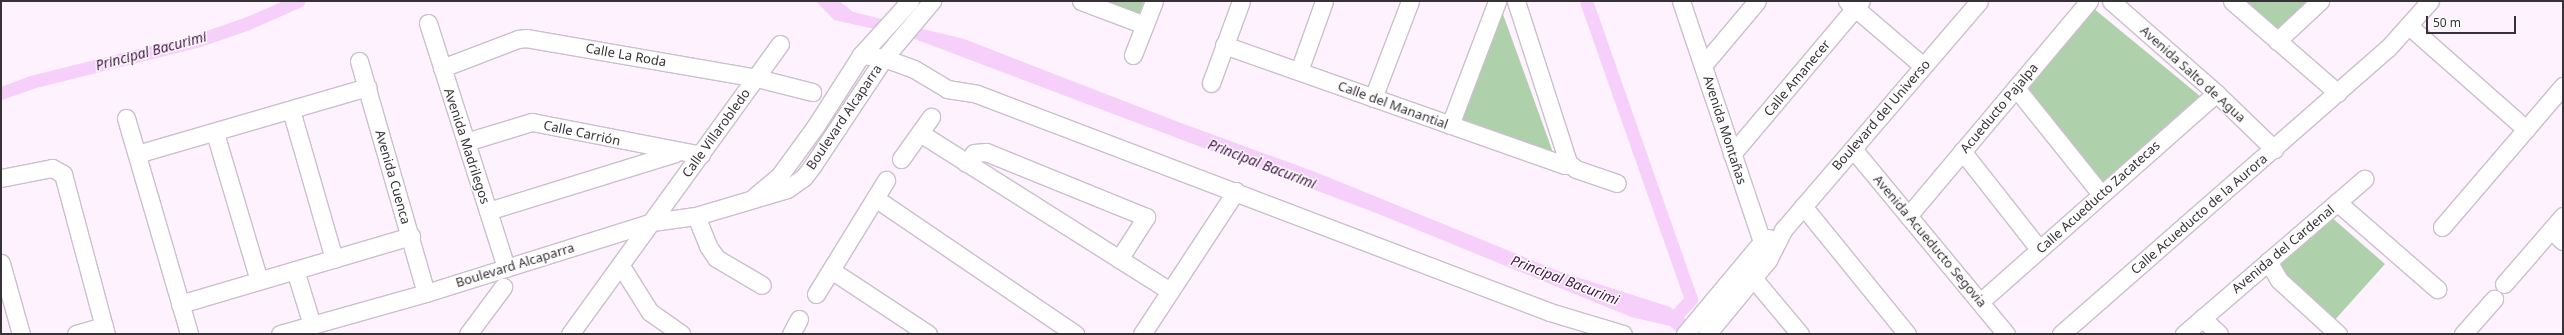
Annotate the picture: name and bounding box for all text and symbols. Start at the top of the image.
scale bar [2428,8,2518,34]
text: 50 m [2433,14,2461,31]
street label: Avenida Salto de Agua [2137,23,2249,125]
water label: Principal Bacurimi [94,28,208,74]
street label: Calle Amanecer [1760,37,1834,119]
street label: Calle La Roda [584,40,668,70]
street label: Boulevard del Universo [1829,56,1933,174]
street label: Acueducto Pajalpa [1957,60,2041,156]
street label: Boulevard Alcaparra [803,61,885,173]
street label: Avenida Montañas [1700,74,1750,186]
street label: Calle del Manantial [1336,78,1450,132]
street label: Avenida Madrilegos [441,86,493,206]
street label: Calle Villarobledo [679,86,753,180]
street label: Calle Carrión [542,117,622,149]
street label: Avenida Cuenca [372,128,414,226]
water label: Principal Bacurimi [1206,136,1318,192]
street label: Calle Acueducto Zacatecas [2033,137,2163,257]
street label: Calle Acueducto de la Aurora [2128,151,2270,277]
street label: Avenida Acueducto Segovia [1870,172,1990,310]
street label: Avenida del Cardenal [2229,202,2337,296]
street label: Boulevard Alcaparra [454,240,576,290]
water label: Principal Bacurimi [1509,252,1621,308]

